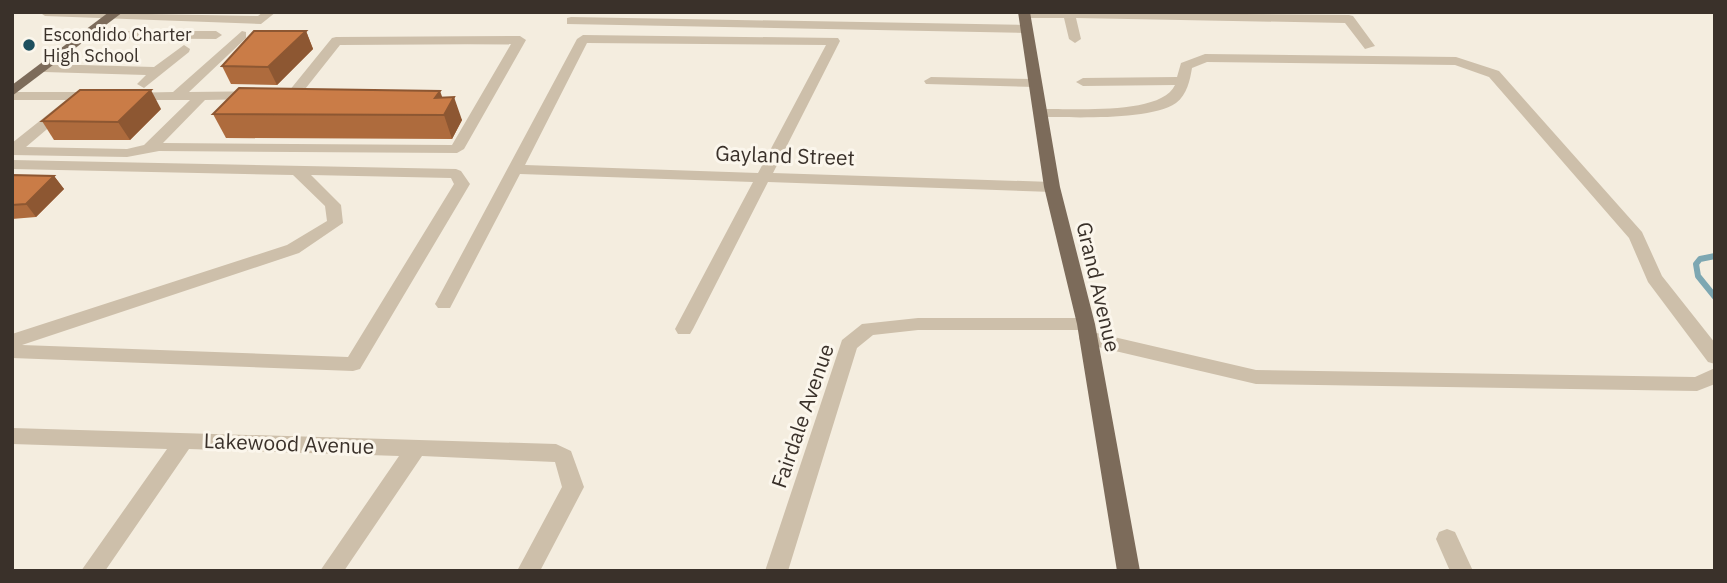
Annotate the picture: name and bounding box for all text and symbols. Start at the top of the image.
place label: Escondido Charter High School [43,23,192,67]
marker: Escondido Charter High School [21,37,37,53]
street label: Gayland Street [715,139,855,171]
street label: Grand Avenue [1070,219,1128,355]
street label: Fairdale Avenue [764,340,840,491]
street label: Lakewood Avenue [203,426,375,460]

